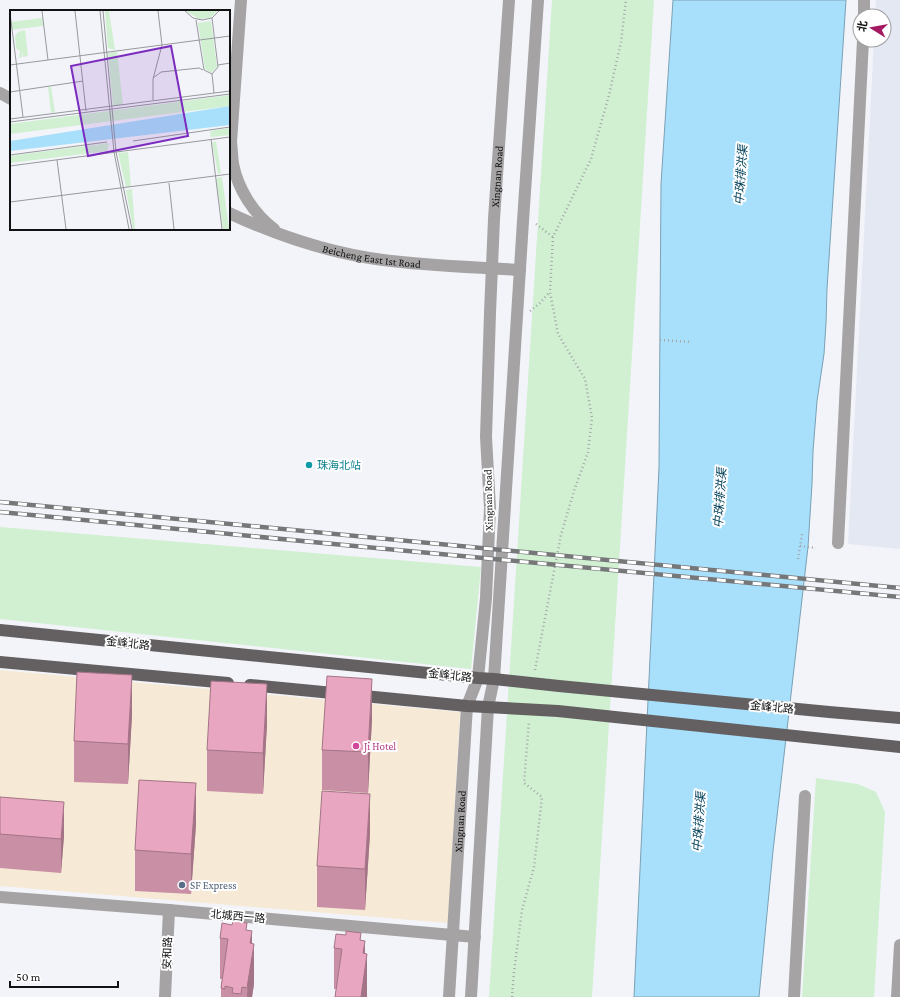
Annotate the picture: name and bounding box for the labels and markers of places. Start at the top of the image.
place label: 珠海北站 [317,459,361,471]
marker: 珠海北站 [304,460,314,470]
place label: Ji Hotel [363,740,396,753]
marker: Ji Hotel [351,741,361,751]
place label: SF Express [190,879,237,892]
marker: SF Express [177,880,187,890]

